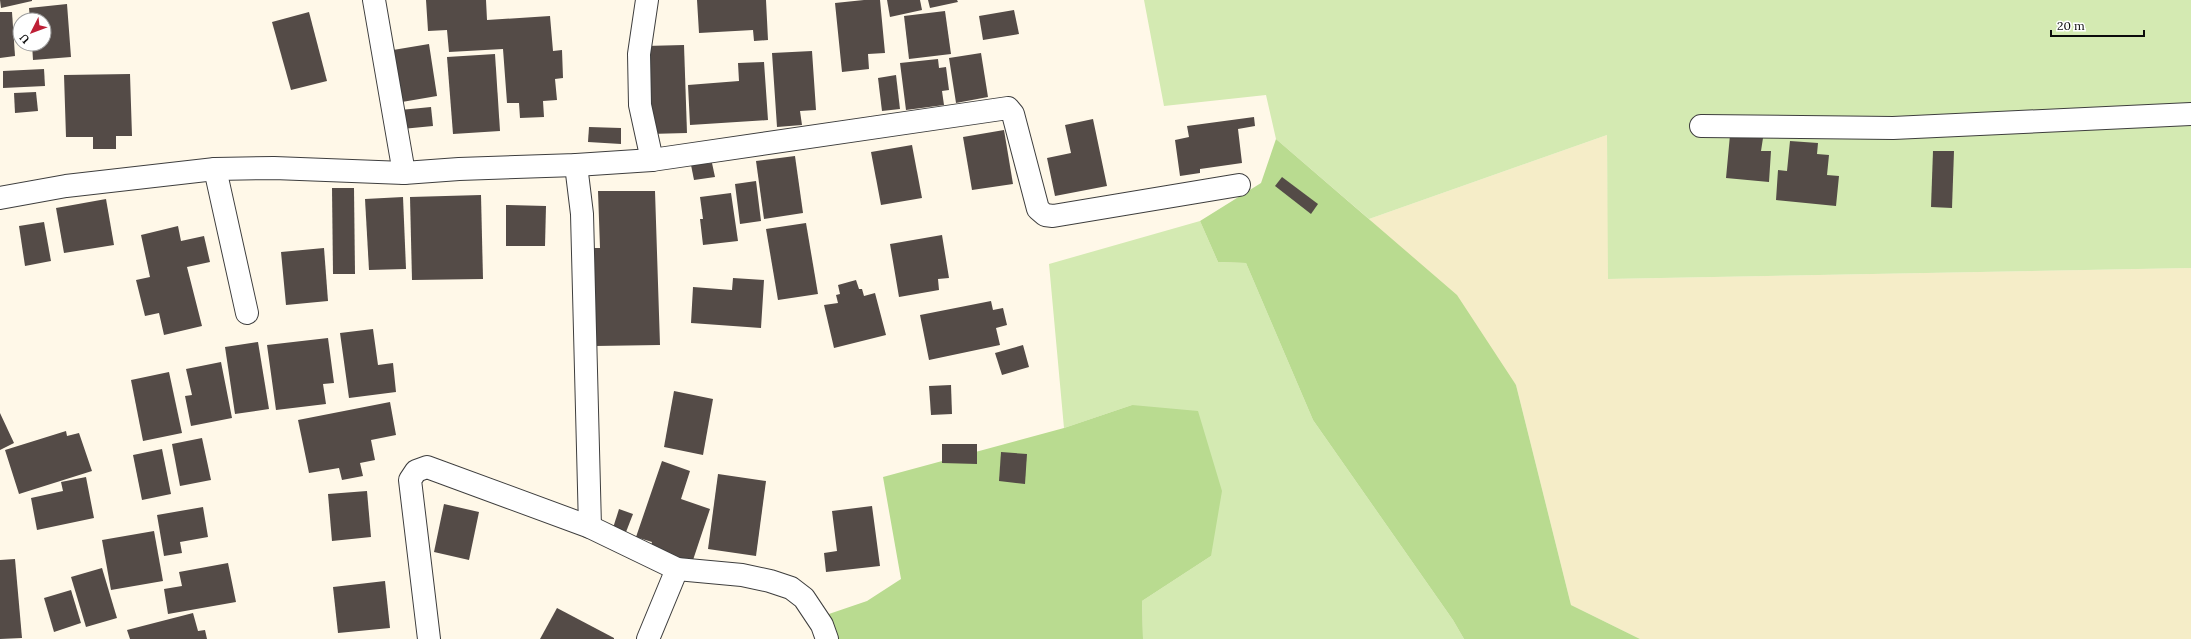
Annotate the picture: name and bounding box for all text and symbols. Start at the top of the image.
north arrow [12,12,52,52]
scale bar [2051,12,2144,38]
text: 20 m [2057,18,2085,33]
text: U [16,30,33,46]

